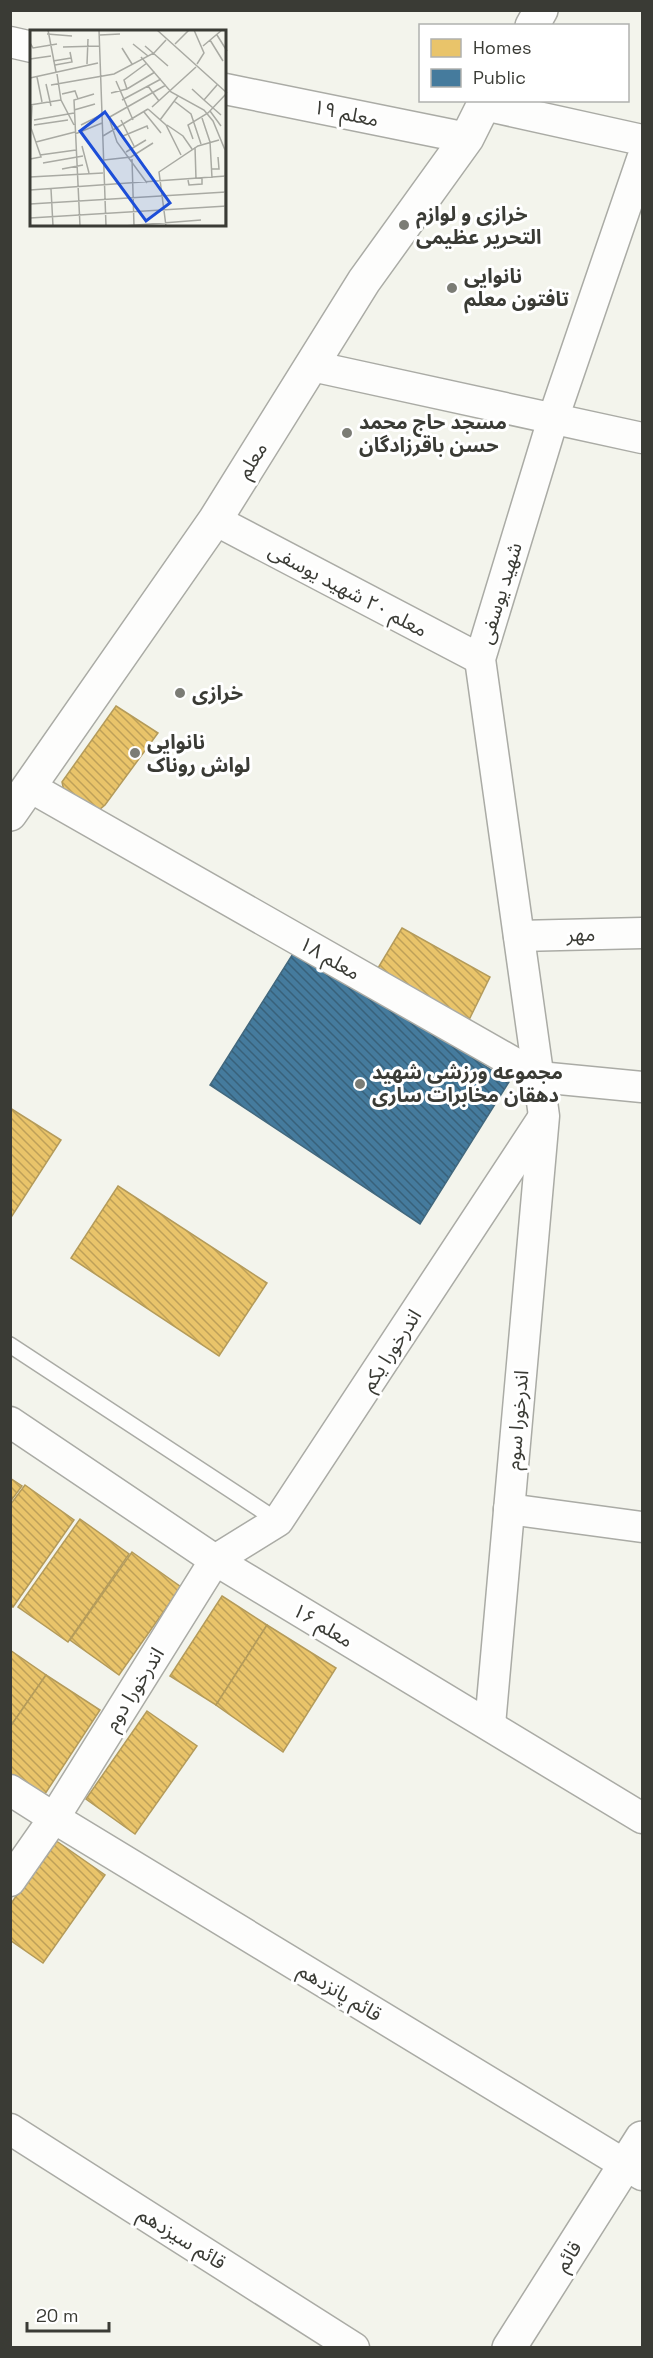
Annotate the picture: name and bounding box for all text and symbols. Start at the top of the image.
legend [419,24,629,102]
inset map [30,30,226,226]
text: Homes [473,36,532,59]
text: Public [473,66,526,89]
street label: معلم ۱۹ [311,93,381,135]
place label: خرازی و لوازم التحریر عظیمی [416,201,541,250]
marker: خرازی و لوازم التحریر عظیمی [397,218,411,232]
place label: نانوایی تافتون معلم [464,263,569,314]
marker: نانوایی تافتون معلم [445,281,459,295]
place label: مسجد حاج محمد حسن باقرزادگان [359,409,507,458]
marker: مسجد حاج محمد حسن باقرزادگان [340,426,354,440]
street label: معلم [231,437,275,484]
street label: معلم ۲۰ شهید یوسفی [263,537,432,645]
street label: شهید یوسفی [472,539,528,647]
place label: خرازی [192,680,244,706]
marker: خرازی [173,686,187,700]
place label: نانوایی لواش روناک [147,729,250,778]
marker: نانوایی لواش روناک [128,746,142,760]
street label: مهر [565,921,596,947]
street label: معلم ۱۸ [294,930,365,988]
place label: مجموعه ورزشی شهید دهقان مخابرات ساری [372,1059,563,1108]
marker: مجموعه ورزشی شهید دهقان مخابرات ساری [353,1077,367,1091]
street label: اندرخورا یکم [355,1304,429,1397]
street label: اندرخورا سوم [500,1369,536,1471]
street label: معلم ۱۶ [287,1597,358,1655]
street label: اندرخورا دوم [98,1642,171,1737]
street label: قائم پانزدهم [292,1957,387,2029]
street label: قائم سیزدهم [132,2201,231,2277]
street label: قائم [549,2236,589,2277]
scale bar [27,2295,110,2333]
text: 20 m [36,2304,79,2327]

